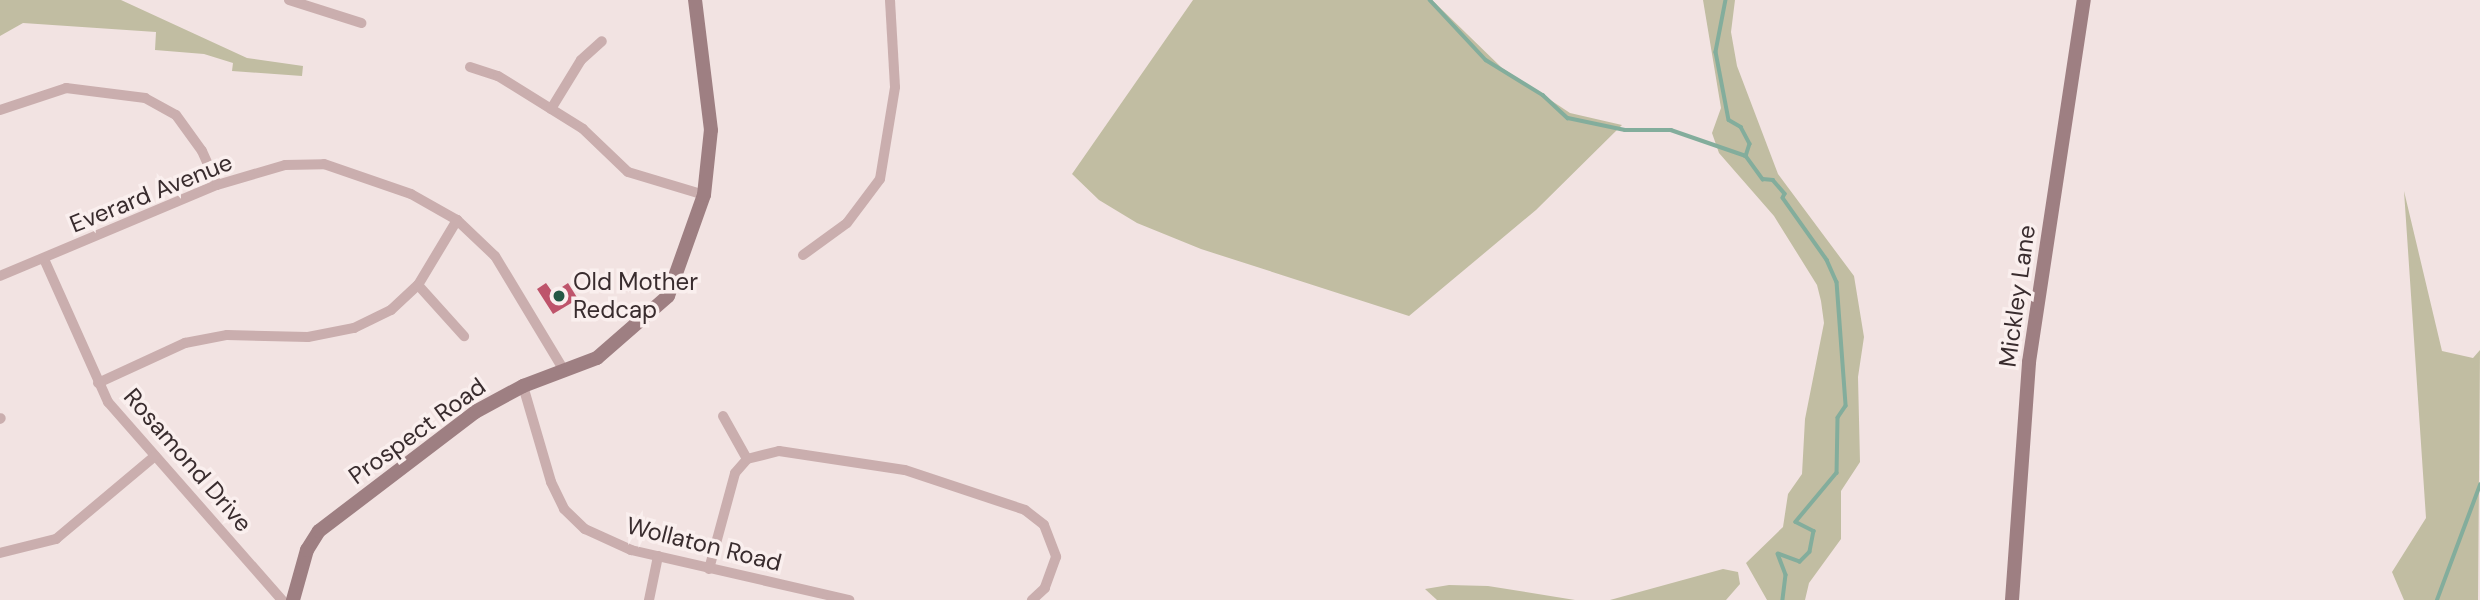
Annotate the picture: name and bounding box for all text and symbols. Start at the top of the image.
street label: Everard Avenue [66,147,236,239]
street label: Mickley Lane [1993,223,2041,369]
place label: Old Mother Redcap [573,268,698,324]
marker: Old Mother Redcap [551,288,567,304]
street label: Prospect Road [343,372,491,490]
street label: Rosamond Drive [118,382,258,538]
street label: Wollaton Road [623,511,785,577]

